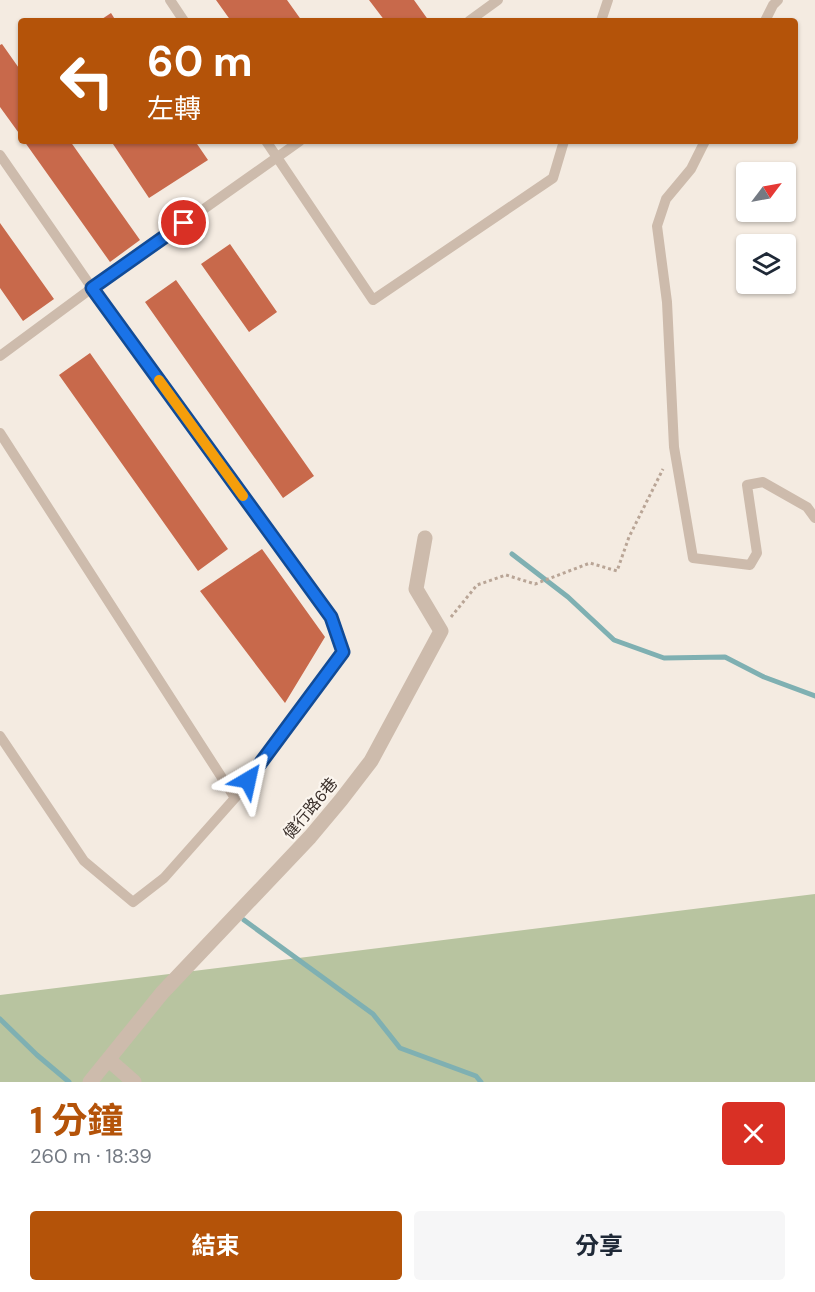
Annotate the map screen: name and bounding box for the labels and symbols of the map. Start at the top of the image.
north arrow [736,162,796,222]
pin [158,197,209,248]
position arrow [216,748,280,812]
street label: 健行路6巷 [279,773,342,843]

